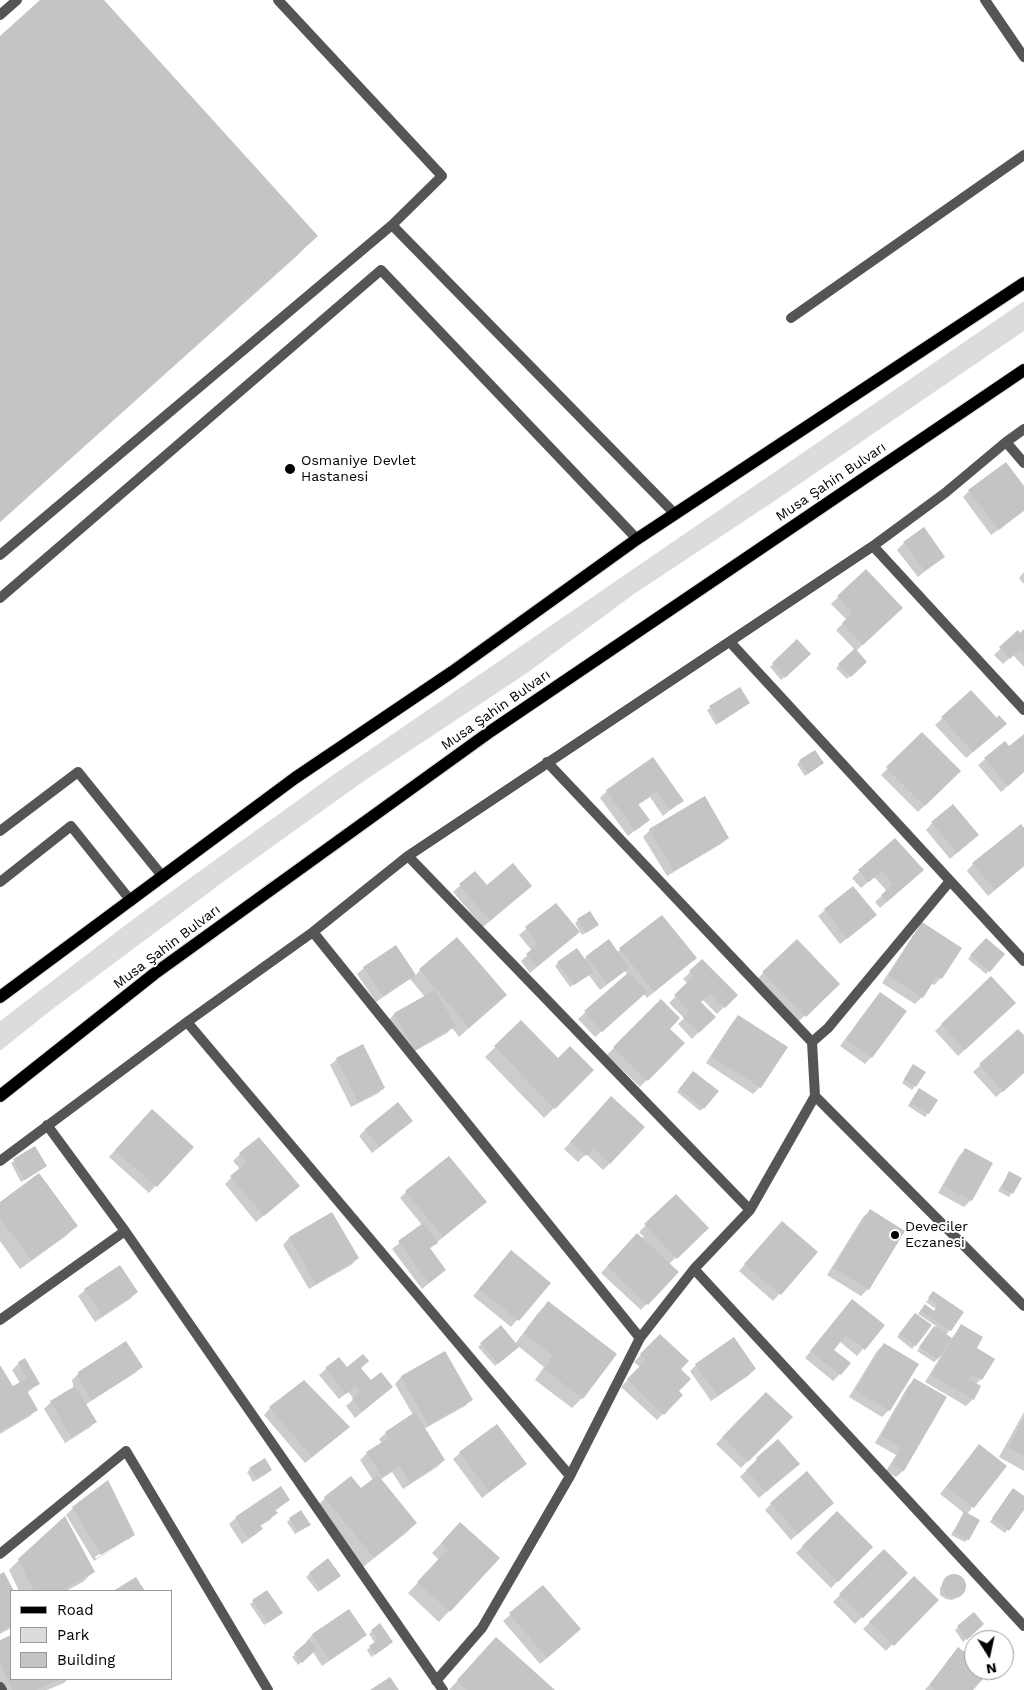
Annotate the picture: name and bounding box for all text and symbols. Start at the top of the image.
street label: Musa Şahin Bulvarı [773,439,889,525]
place label: Osmaniye Devlet Hastanesi [301,453,416,486]
marker: Osmaniye Devlet Hastanesi [283,462,297,476]
street label: Musa Şahin Bulvarı [438,666,554,754]
street label: Musa Şahin Bulvarı [110,901,224,993]
place label: Deveciler Eczanesi [905,1219,968,1252]
marker: Deveciler Eczanesi [889,1229,901,1241]
legend [10,1590,172,1680]
text: Road [57,1601,94,1619]
text: Park [57,1626,89,1644]
north arrow [964,1630,1014,1680]
text: Building [57,1651,115,1669]
text: N [985,1660,998,1678]

